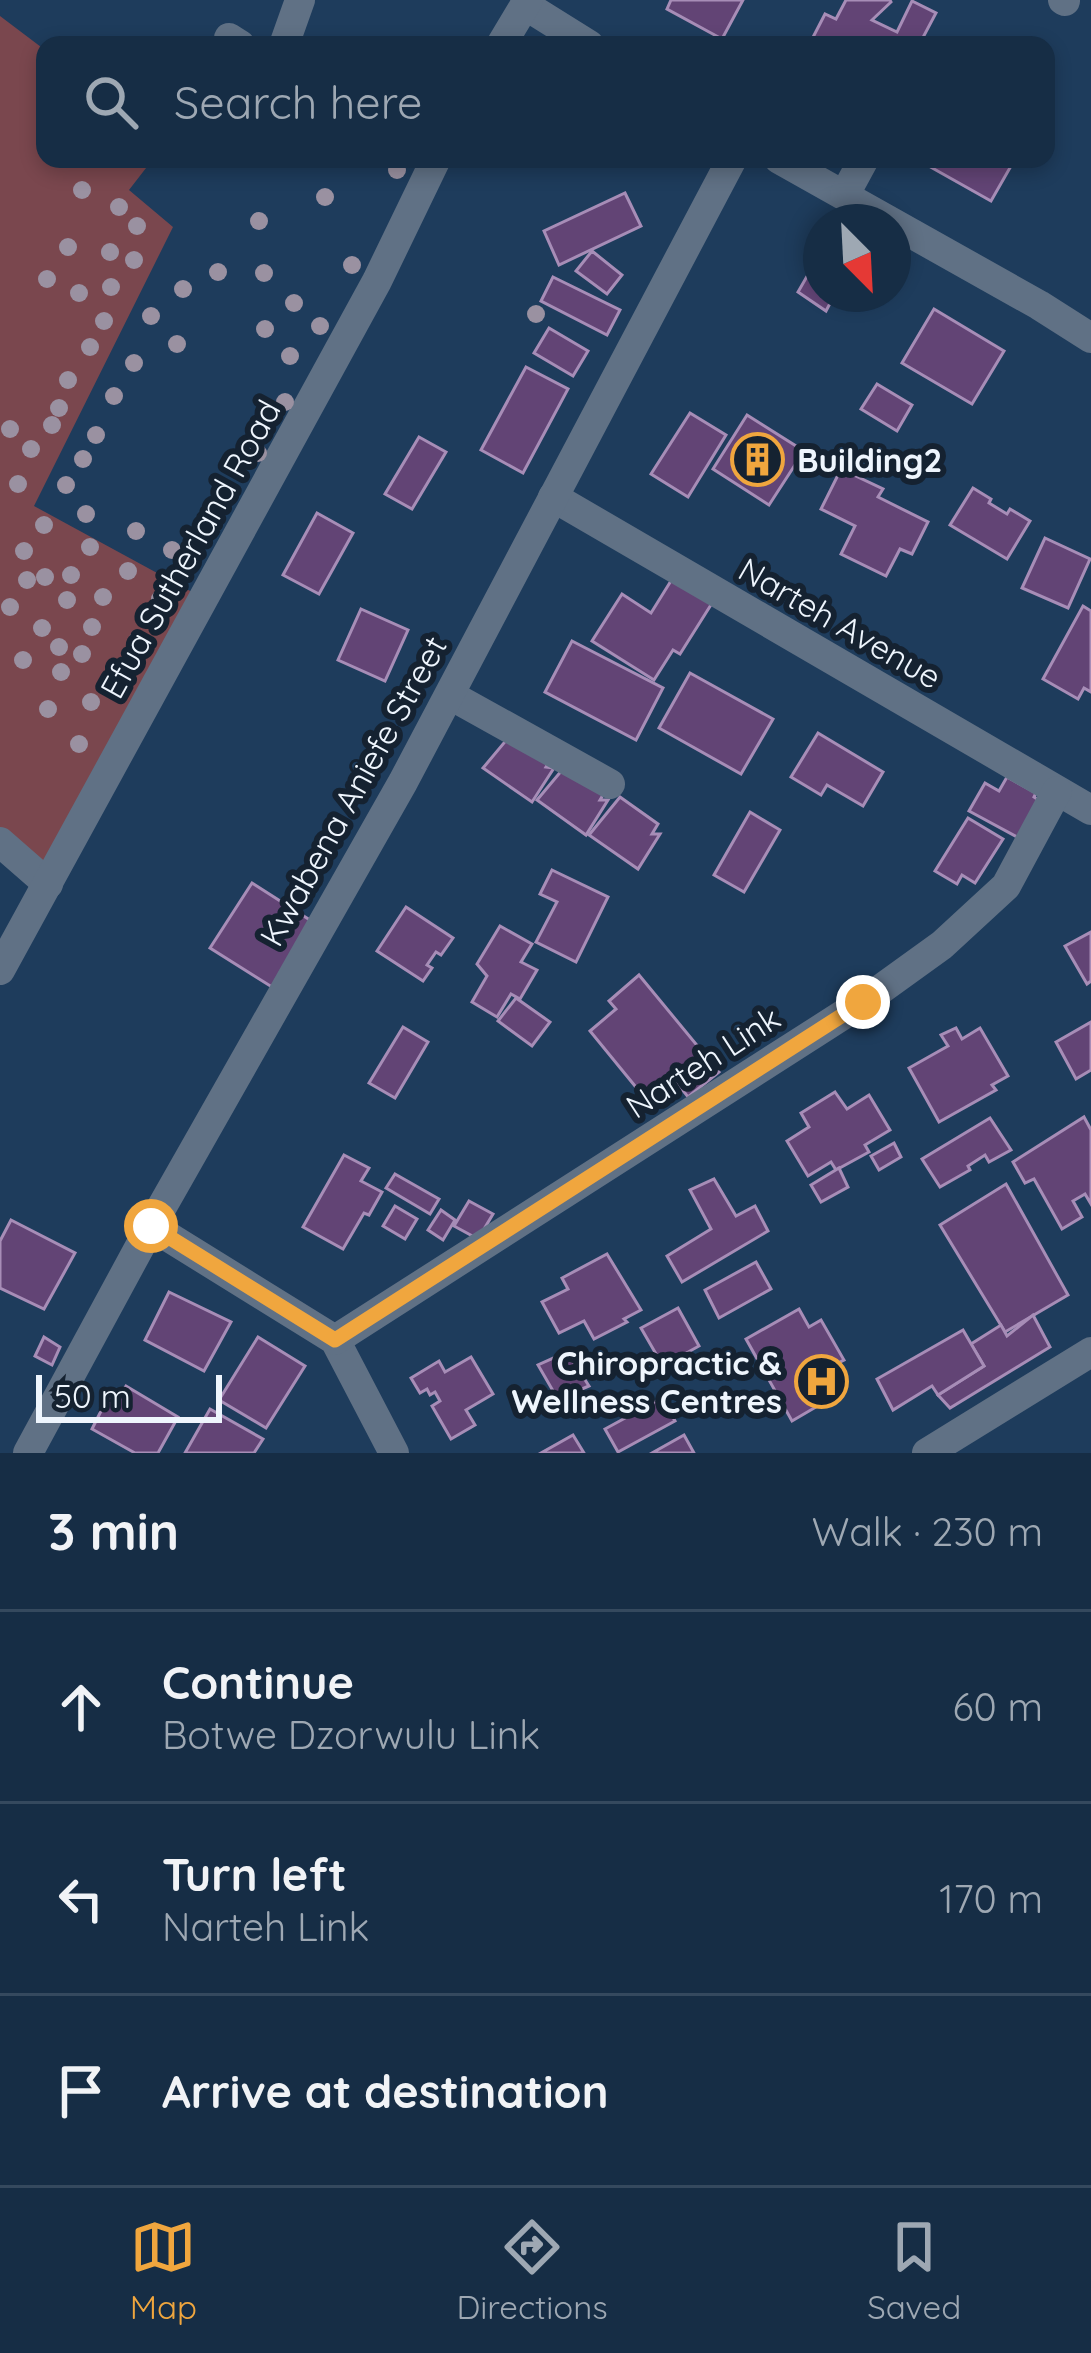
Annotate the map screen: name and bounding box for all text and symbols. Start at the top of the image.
search box [36,36,1055,168]
icon: search [78,69,144,135]
text: Search here [174,74,422,130]
north arrow [803,204,911,312]
street label: Efua Sutherland Road [91,393,289,705]
building icon: Building2 [730,432,786,488]
place label: Building2 [797,439,942,480]
street label: Narteh Avenue [732,548,949,697]
street label: Kwabena Aniefe Street [250,629,455,953]
route end [836,975,890,1029]
street label: Narteh Link [618,997,787,1127]
route start [124,1199,178,1253]
place label: Chiropractic & Wellness Centres [512,1342,782,1421]
hospital icon: Chiropractic & Wellness Centres [793,1354,849,1410]
scale bar [36,1369,222,1422]
text: 50 m [54,1375,131,1416]
text: 3 min [48,1499,179,1563]
text: Walk · 230 m [812,1507,1043,1556]
text: Continue [162,1654,354,1710]
icon: ahead [48,1674,114,1740]
text: 60 m [953,1682,1043,1731]
text: Botwe Dzorwulu Link [162,1710,540,1759]
text: Turn left [162,1846,347,1902]
icon: left [48,1866,114,1932]
text: 170 m [939,1874,1043,1923]
text: Narteh Link [162,1902,369,1951]
icon: arrive [48,2058,114,2124]
text: Arrive at destination [162,2063,608,2119]
tab: Map [130,2214,197,2327]
tab: Directions [456,2214,608,2327]
tab: Saved [867,2214,961,2327]

